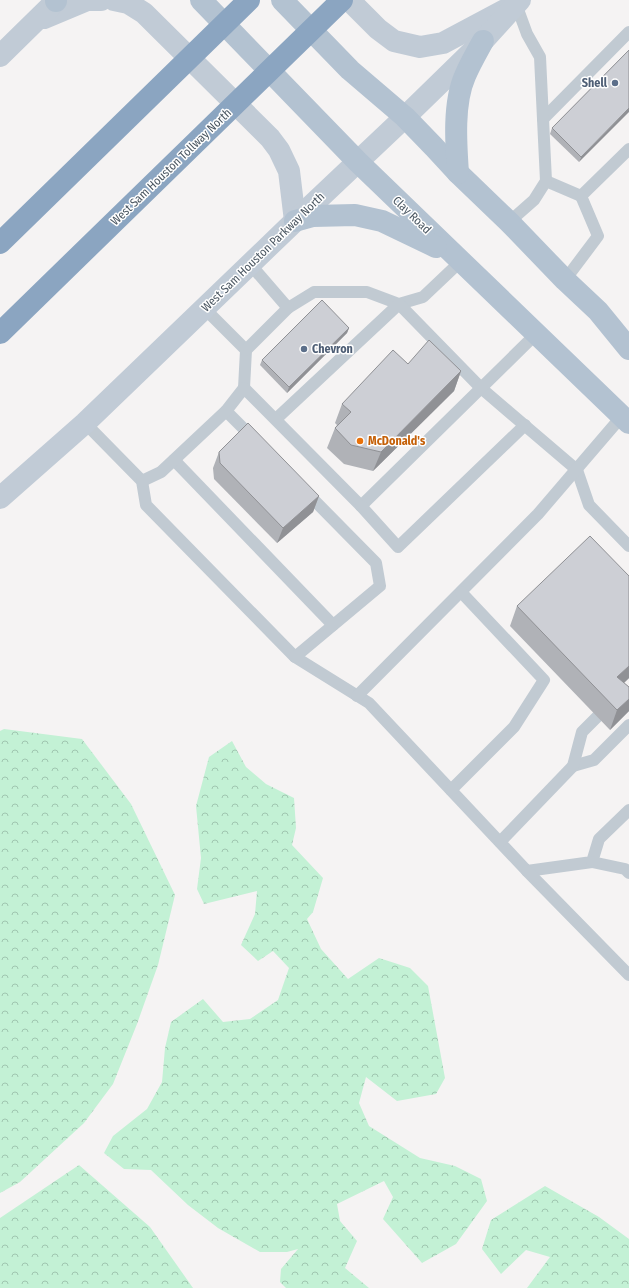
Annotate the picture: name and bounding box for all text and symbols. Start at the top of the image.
place label: Shell [582,76,608,90]
marker: Shell [610,78,620,88]
street label: West Sam Houston Tollway North [108,106,234,228]
street label: West Sam Houston Parkway North [199,189,327,315]
street label: Clay Road [390,193,434,237]
place label: Chevron [312,342,353,356]
marker: Chevron [299,344,309,354]
place label: McDonald's [368,434,426,448]
marker: McDonald's [355,436,365,446]

